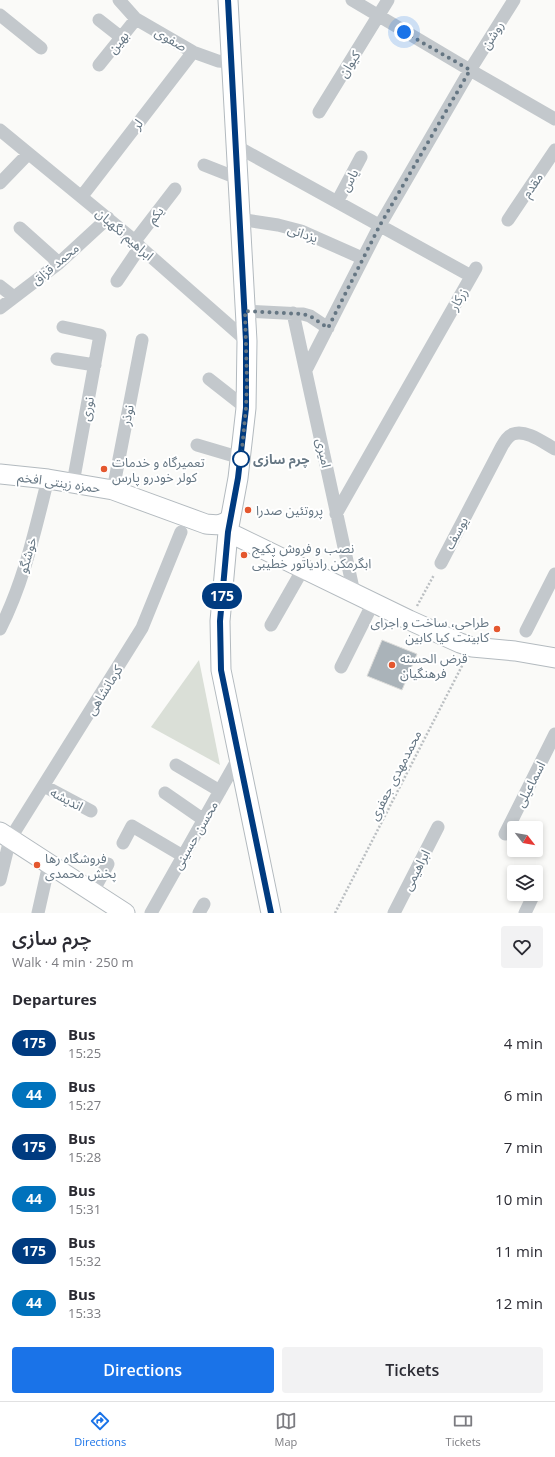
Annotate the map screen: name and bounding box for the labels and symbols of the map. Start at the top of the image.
street label: روشن [476,17,508,53]
your location [394,22,414,42]
street label: صفوی [152,23,191,55]
street label: بهین [103,27,133,57]
street label: کیوان [334,47,364,81]
street label: لر [127,115,147,134]
street label: یاس [336,165,362,195]
street label: مقدم [517,169,548,202]
street label: یکم [142,202,169,229]
street label: ابراهیم نگهبان [91,204,158,266]
street label: یزدانی [285,219,321,247]
street label: محمد قزاق [27,239,83,289]
street label: زرکار [444,285,472,314]
street label: نوری [76,395,98,423]
street label: نوذر [116,403,138,428]
street label: امیری [312,437,336,469]
marker: چرم سازی [232,450,250,468]
place label: چرم سازی [253,450,309,469]
place label: تعمیرگاه و خدمات کولر خودرو پارس [112,453,205,487]
marker: تعمیرگاه و خدمات کولر خودرو پارس [99,464,109,474]
street label: حمزه زینتی افخم [16,467,102,499]
place label: پروتئین صدرا [256,501,323,520]
marker: پروتئین صدرا [243,505,253,515]
street label: یوسف [440,513,472,552]
street label: خوشگو [13,535,41,575]
place label: نصب و فروش پکیج ابگرمکن رادیاتور خطیبی [252,539,371,572]
marker: نصب و فروش پکیج ابگرمکن رادیاتور خطیبی [239,550,249,560]
line badge: 175 [199,583,245,609]
place label: طراحی، ساخت و اجرای کابینت کیا کابین [370,613,490,646]
marker: طراحی، ساخت و اجرای کابینت کیا کابین [492,624,502,634]
place label: قرض الحسنه فرهنگیان [400,649,468,682]
marker: قرض الحسنه فرهنگیان [387,660,397,670]
street label: کرمانشاهی [82,661,127,718]
street label: محمدمهدی جعفری [365,727,426,823]
street label: اسماعیلی [511,758,549,810]
street label: اندیشه [47,783,87,815]
street label: محسن حسینی [168,797,222,873]
north arrow [507,821,543,857]
street label: ابراهیمی [398,846,434,894]
place label: فروشگاه رها پخش محمدی [45,849,117,883]
marker: فروشگاه رها پخش محمدی [32,860,42,870]

